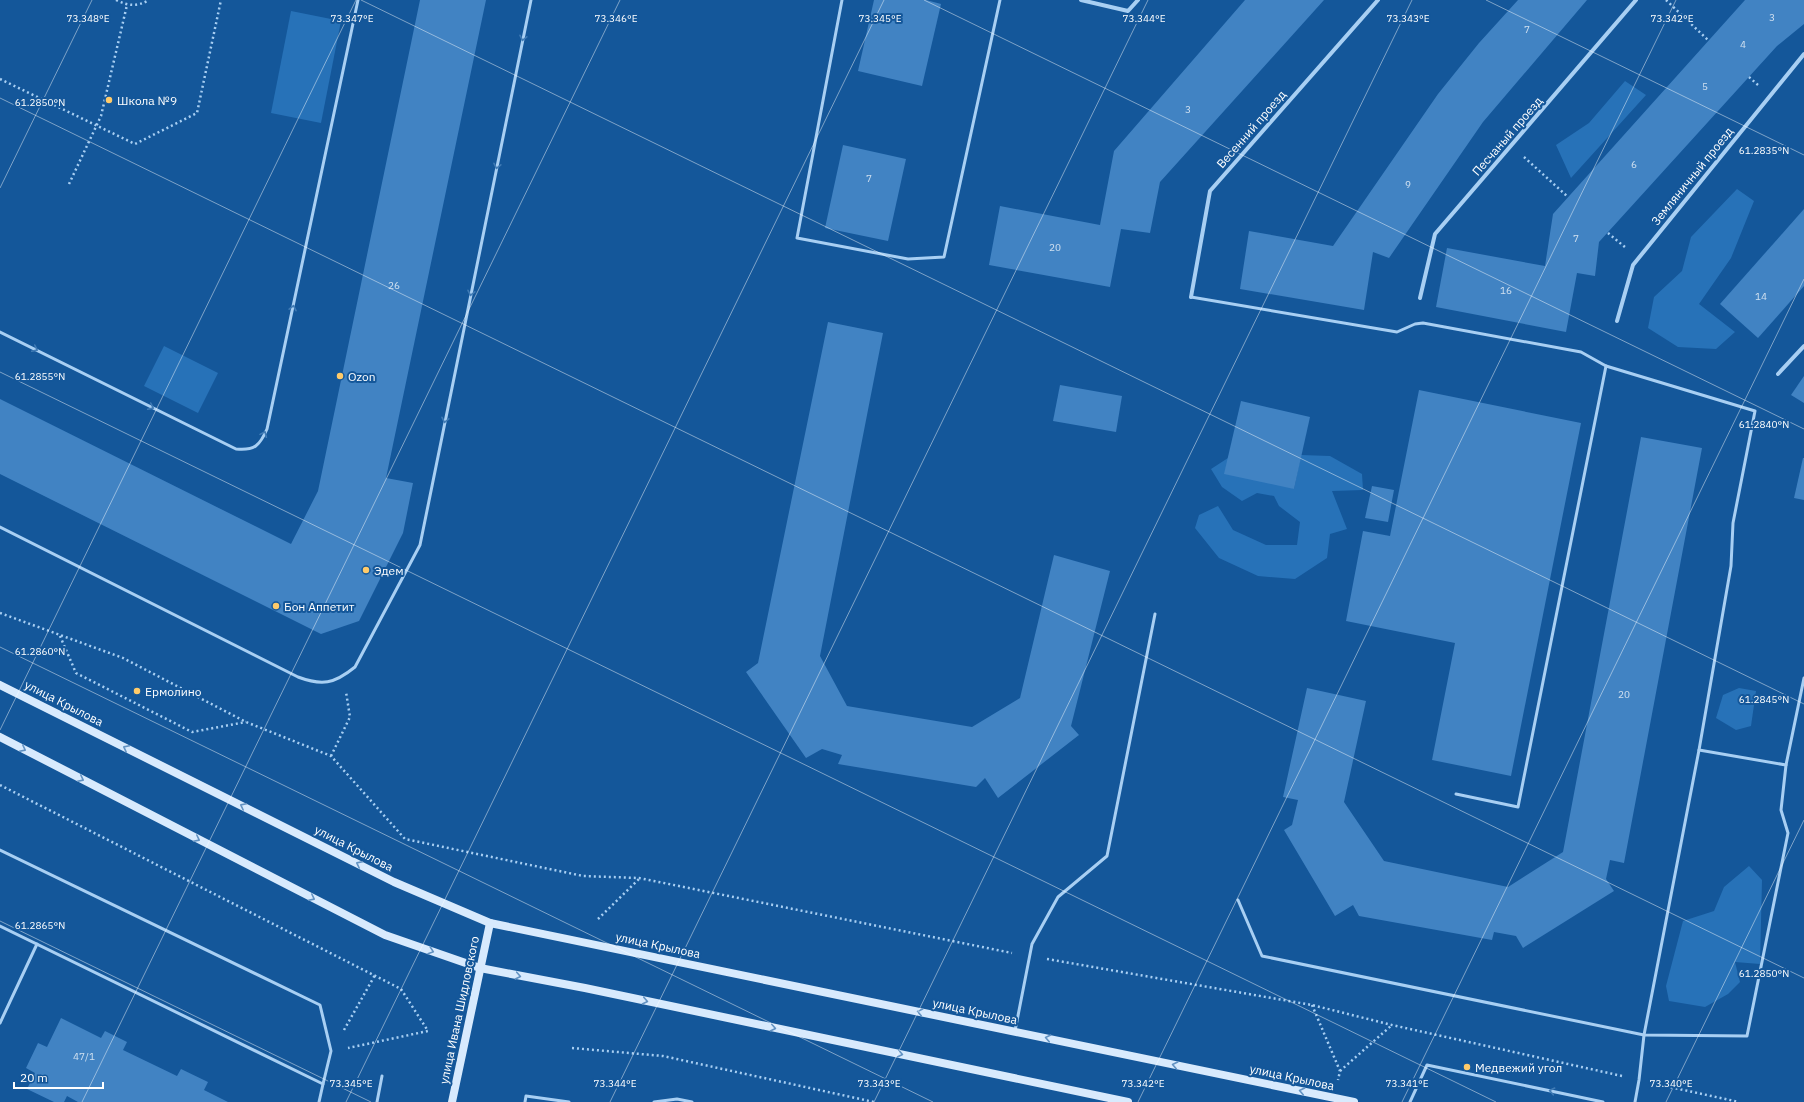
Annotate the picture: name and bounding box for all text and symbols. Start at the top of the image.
house number: 3 [1769,11,1775,24]
text: 73.348°E [66,12,110,25]
text: 73.347°E [330,12,374,25]
text: 73.346°E [594,12,638,25]
text: 73.345°E [858,12,902,25]
text: 73.344°E [1122,12,1166,25]
text: 73.343°E [1386,12,1430,25]
text: 73.342°E [1650,12,1694,25]
house number: 7 [1524,23,1530,36]
one-way arrow [519,35,528,41]
house number: 4 [1740,38,1746,51]
house number: 5 [1702,80,1708,93]
street label: Весенний проезд [1213,87,1289,171]
place label: Школа №9 [117,93,177,108]
street label: Песчаный проезд [1469,93,1545,179]
marker: Школа №9 [104,95,114,105]
text: 61.2850°N [15,96,65,109]
house number: 3 [1185,103,1191,116]
street label: Земляничный проезд [1648,124,1736,228]
text: 61.2835°N [1739,144,1789,157]
house number: 6 [1631,158,1637,171]
one-way arrow [494,162,502,169]
house number: 7 [866,172,872,185]
house number: 9 [1405,178,1411,191]
house number: 7 [1573,232,1579,245]
house number: 20 [1049,241,1061,254]
house number: 26 [388,279,400,292]
house number: 16 [1500,284,1512,297]
one-way arrow [468,290,476,296]
house number: 14 [1755,290,1767,303]
one-way arrow [288,305,296,311]
one-way arrow [31,344,38,352]
place label: Ozon [348,369,375,384]
text: 61.2855°N [15,370,65,383]
marker: Ozon [335,371,345,381]
one-way arrow [147,402,155,410]
one-way arrow [442,417,450,423]
text: 61.2840°N [1739,418,1789,431]
one-way arrow [260,431,268,438]
place label: Эдем [374,563,404,578]
marker: Эдем [361,565,371,575]
place label: Бон Аппетит [284,599,355,614]
marker: Бон Аппетит [271,601,281,611]
text: 61.2860°N [15,645,65,658]
street label: улица Крылова [22,677,106,730]
place label: Ермолино [145,684,202,699]
marker: Ермолино [132,686,142,696]
house number: 20 [1618,688,1630,701]
text: 61.2845°N [1739,693,1789,706]
one-way arrow [19,744,27,752]
one-way arrow [123,745,131,753]
one-way arrow [77,774,85,782]
one-way arrow [239,803,247,811]
street label: улица Крылова [312,822,396,875]
one-way arrow [193,834,200,841]
one-way arrow [356,861,363,869]
one-way arrow [308,893,316,901]
text: 61.2865°N [15,919,65,932]
street label: улица Крылова [614,929,702,961]
street label: улица Ивана Шидловского [436,934,482,1085]
one-way arrow [427,947,434,955]
text: 61.2850°N [1739,967,1789,980]
one-way arrow [515,971,521,979]
street label: улица Крылова [931,995,1019,1027]
one-way arrow [642,997,649,1005]
one-way arrow [917,1008,924,1016]
one-way arrow [770,1023,776,1031]
one-way arrow [1045,1035,1051,1043]
house number: 47/1 [73,1050,95,1063]
one-way arrow [897,1050,903,1058]
place label: Медвежий угол [1475,1060,1562,1075]
one-way arrow [1172,1061,1178,1069]
street label: улица Крылова [1248,1061,1336,1093]
marker: Медвежий угол [1462,1062,1472,1072]
scale bar [14,1064,103,1090]
text: 20 m [20,1070,48,1085]
text: 73.345°E [329,1077,373,1090]
text: 73.344°E [593,1077,637,1090]
text: 73.343°E [857,1077,901,1090]
text: 73.342°E [1121,1077,1165,1090]
text: 73.341°E [1385,1077,1429,1090]
text: 73.340°E [1649,1077,1693,1090]
one-way arrow [1299,1088,1305,1096]
one-way arrow [1548,1088,1555,1096]

